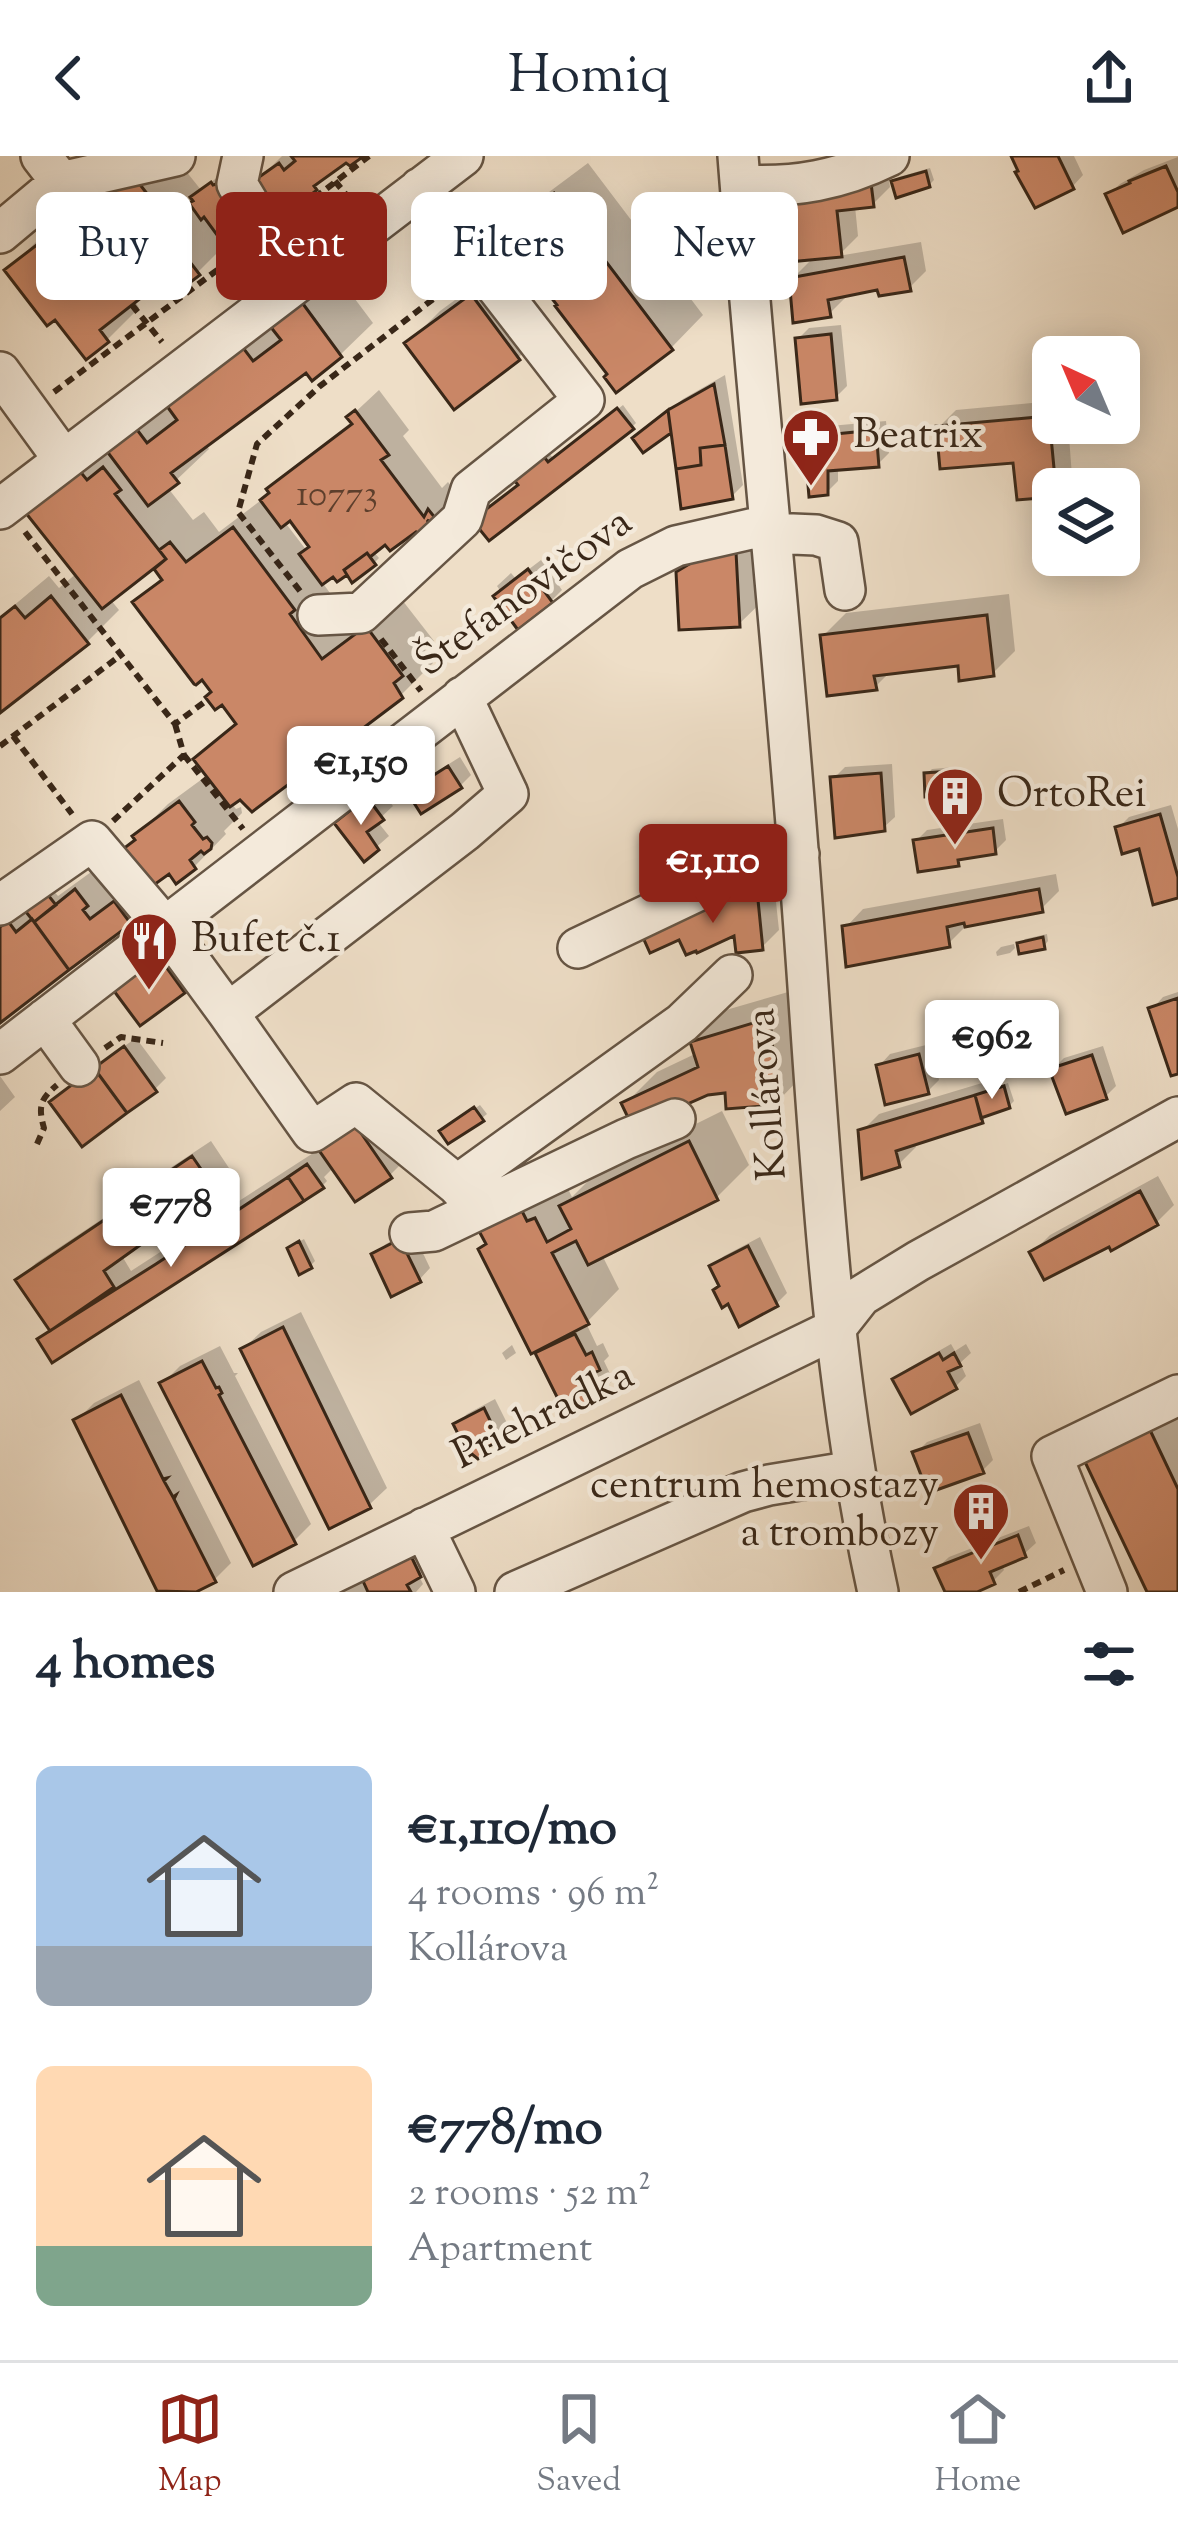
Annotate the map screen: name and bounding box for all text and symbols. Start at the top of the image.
text: Homiq [508,39,670,117]
icon: back [36,45,102,111]
icon: share [1076,45,1142,111]
chip: Buy [36,192,192,300]
chip: Rent [216,192,387,300]
chip: Filters [411,192,607,300]
chip: New [631,192,798,300]
north arrow [1032,336,1140,444]
map controls [1032,336,1140,576]
pharmacy icon: Beatrix [780,406,842,488]
place label: Beatrix [853,407,983,467]
button: layers [1032,468,1140,576]
house number: 10773 [296,470,378,522]
street label: Štefanovičova [404,495,646,693]
pin: €1,150 [263,726,459,828]
text: €1,150 [314,737,408,793]
building icon: OrtoRei [924,765,986,847]
place label: OrtoRei [997,766,1146,826]
pin: €1,110 [615,824,811,926]
text: €1,110 [666,835,760,891]
restaurant icon: Bufet č.1 [118,910,180,992]
place label: Bufet č.1 [191,911,341,971]
pin: €962 [921,1000,1063,1102]
street label: Kollárova [733,1006,805,1182]
text: €962 [952,1011,1032,1067]
pin: €778 [100,1168,242,1270]
text: €778 [130,1179,212,1235]
street label: Priehradka [443,1347,645,1487]
place label: centrum hemostazy a trombozy [590,1457,939,1565]
building icon: centrum hemostazy a trombozy [950,1480,1012,1562]
text: 4 homes [36,1628,215,1701]
icon: filters [1076,1631,1142,1697]
text: €1,110/mo [408,1794,617,1867]
icon: home [132,1814,276,1958]
text: 4 rooms · 96 m² [408,1867,659,1923]
text: Kollárova [408,1923,568,1979]
text: €778/mo [408,2094,603,2167]
icon: home [132,2114,276,2258]
text: 2 rooms · 52 m² [408,2167,651,2223]
text: Apartment [408,2223,592,2279]
tab: Map [157,2386,223,2506]
tab: Saved [536,2386,621,2506]
tab: Home [935,2386,1021,2506]

